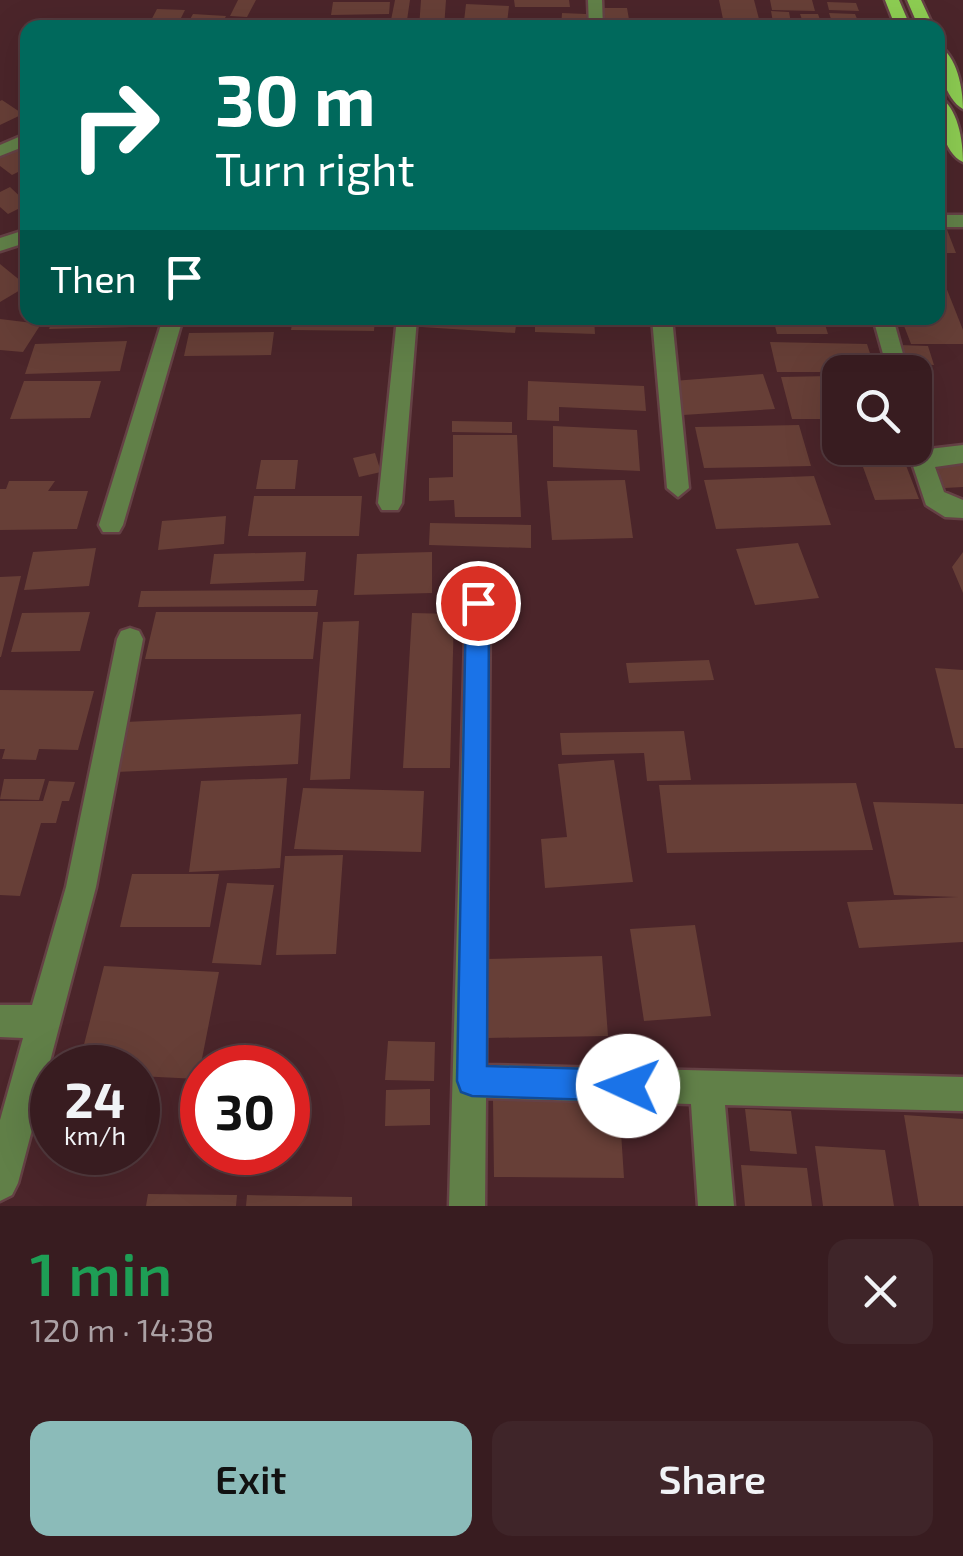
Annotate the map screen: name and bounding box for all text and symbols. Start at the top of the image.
text: 30 m [215,56,376,140]
icon: right [50,60,180,190]
text: Turn right [215,141,415,195]
icon: arrive [157,250,212,305]
text: Then [50,255,137,301]
map controls [822,355,932,465]
button: search [822,355,932,465]
pin [436,561,521,646]
icon: arrive [451,576,506,631]
position arrow [576,1034,680,1138]
speed limit sign: 30 [180,1045,310,1175]
text: 24 [65,1068,125,1128]
text: km/h [64,1120,126,1150]
text: 1 min [30,1236,172,1308]
button: close [828,1239,933,1344]
text: 120 m · 14:38 [30,1310,214,1348]
button: Exit [30,1421,472,1536]
button: Share [492,1421,933,1536]

